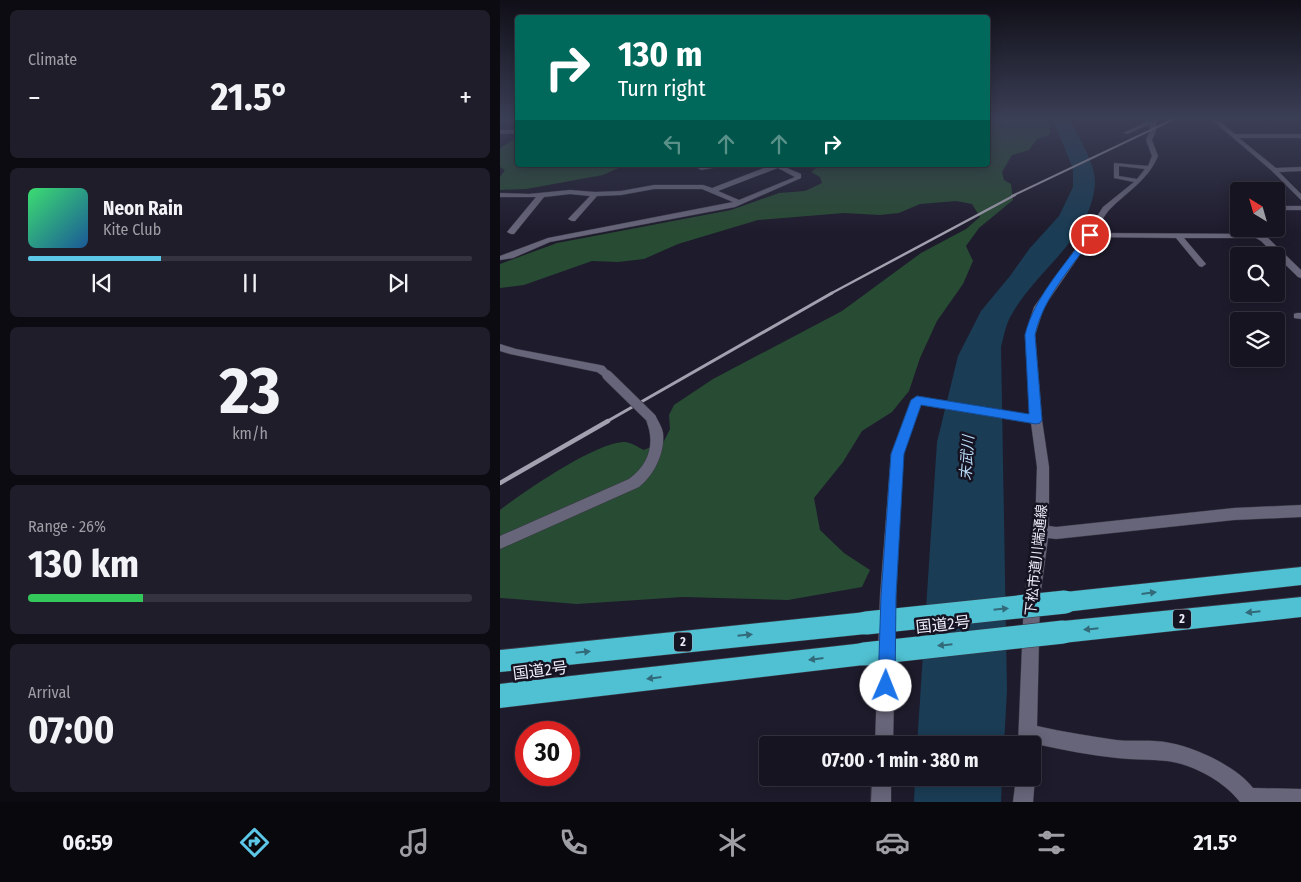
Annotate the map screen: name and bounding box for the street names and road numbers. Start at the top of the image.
street label: 下松市道川端通線 [1022,503,1051,617]
road number: 2 [1173,610,1191,628]
street label: 国道2号 [915,612,971,637]
road number: 2 [674,632,692,652]
street label: 国道2号 [512,658,569,683]

